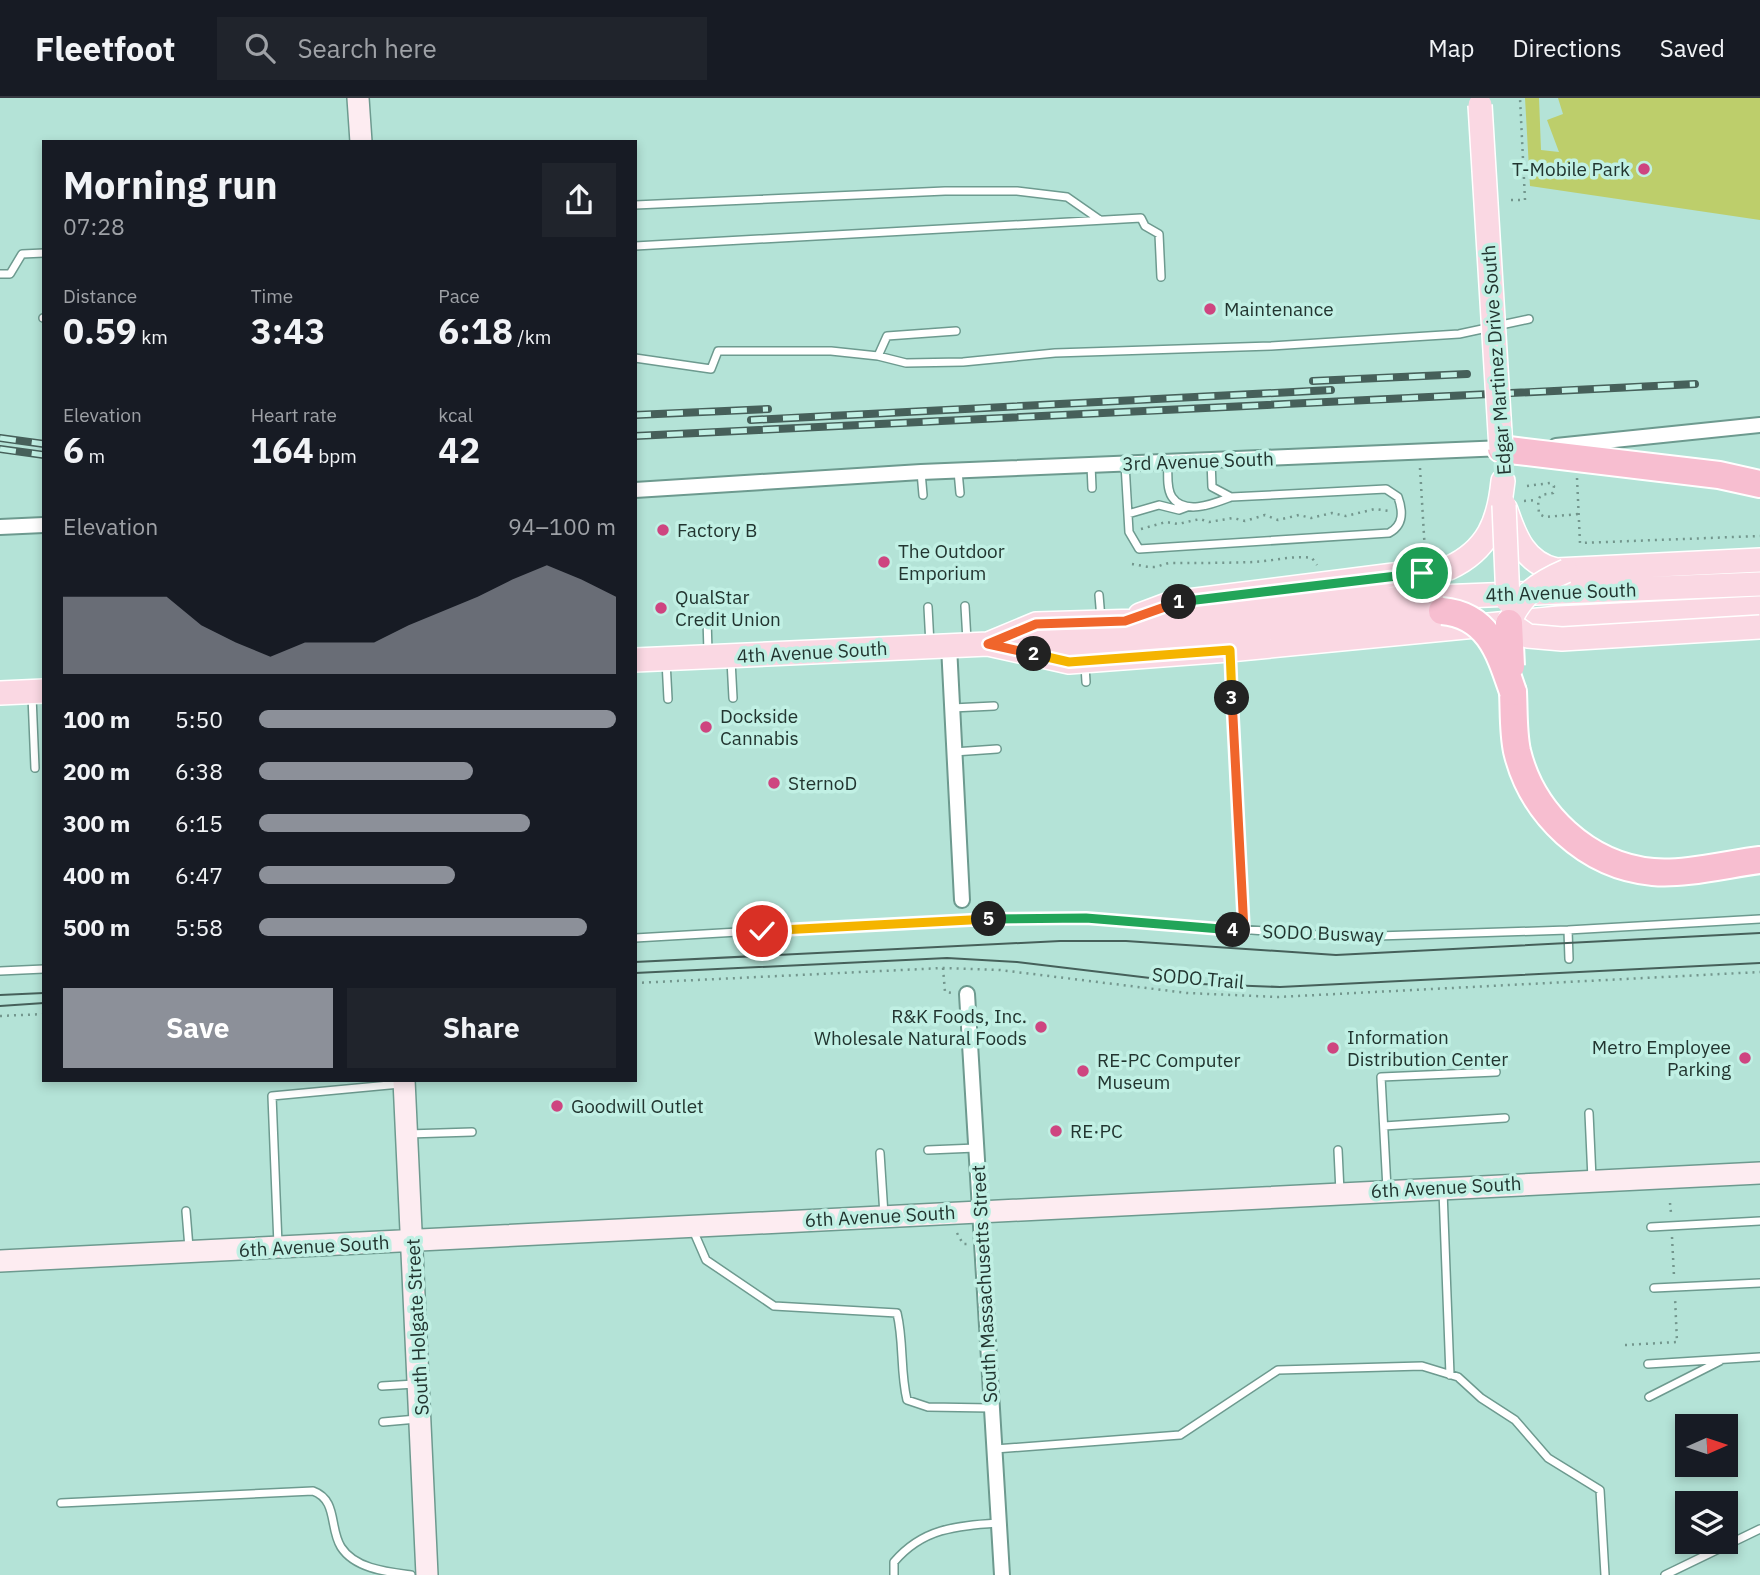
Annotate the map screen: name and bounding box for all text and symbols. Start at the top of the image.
search box [217,17,707,80]
text: Fleetfoot [35,27,175,70]
icon: search [241,29,279,67]
text: Search here [297,31,437,65]
text: Map [1428,32,1474,64]
text: Directions [1512,32,1622,64]
text: Saved [1660,32,1725,64]
place label: T-Mobile Park [1512,157,1630,181]
text: Morning run [63,160,278,209]
marker: T-Mobile Park [1636,161,1652,177]
button: share [542,163,616,237]
text: 07:28 [63,211,125,241]
street label: Edgar Martinez Drive South [1476,244,1516,476]
text: Distance [63,284,137,308]
text: Time [251,284,293,308]
text: Pace [438,284,480,308]
place label: Maintenance [1224,297,1334,321]
marker: Maintenance [1202,301,1218,317]
text: 0.59 [63,308,137,354]
text: 3:43 [251,308,325,354]
text: 6:18 [438,308,513,354]
text: km [137,325,168,349]
text: /km [513,325,551,349]
text: Elevation [63,403,142,427]
text: Heart rate [251,403,337,427]
text: kcal [438,403,473,427]
text: 6 [63,427,84,473]
text: 164 [251,427,314,473]
text: 42 [438,427,480,473]
text: m [84,444,105,468]
text: bpm [314,444,357,468]
street label: 3rd Avenue South [1122,446,1274,476]
text: Elevation [63,511,158,541]
text: 94–100 m [508,511,616,541]
place label: Factory B [677,518,757,542]
marker: Factory B [655,522,671,538]
place label: The Outdoor Emporium [898,539,1005,585]
pin [1392,543,1452,603]
marker: The Outdoor Emporium [876,554,892,570]
icon: arrive [1403,554,1441,592]
street label: 4th Avenue South [1485,577,1637,607]
pin: 1 [1162,584,1196,620]
place label: QualStar Credit Union [675,585,781,631]
text: 1 [1173,589,1184,613]
marker: QualStar Credit Union [653,600,669,616]
street label: 4th Avenue South [736,636,888,668]
pin: 2 [1016,636,1052,672]
text: 2 [1028,641,1039,665]
pin: 3 [1214,680,1250,716]
text: 3 [1226,685,1237,709]
text: 100 m [63,704,130,734]
text: 5:50 [175,704,223,734]
place label: Dockside Cannabis [720,704,799,750]
marker: Dockside Cannabis [698,719,714,735]
text: 200 m [63,756,130,786]
text: 6:38 [175,756,223,786]
place label: SternoD [788,771,857,795]
marker: SternoD [766,775,782,791]
text: 300 m [63,808,130,838]
text: 6:15 [175,808,223,838]
text: 400 m [63,860,130,890]
text: 6:47 [175,860,223,890]
pin [732,901,792,961]
pin: 5 [972,902,1006,936]
text: 5 [983,906,994,930]
text: 500 m [63,912,130,942]
text: 5:58 [175,912,223,942]
icon: check [743,912,781,950]
pin: 4 [1216,912,1250,948]
text: 4 [1227,917,1238,941]
street label: SODO Busway [1262,919,1385,947]
street label: SODO Trail [1151,962,1245,994]
button: Save [63,988,333,1068]
button: Share [347,988,616,1068]
place label: R&K Foods, Inc. Wholesale Natural Foods [814,1004,1027,1050]
marker: R&K Foods, Inc. Wholesale Natural Foods [1033,1019,1049,1035]
place label: Information Distribution Center [1347,1025,1508,1071]
place label: Metro Employee Parking [1592,1035,1731,1081]
marker: Information Distribution Center [1325,1040,1341,1056]
place label: RE-PC Computer Museum [1097,1048,1240,1094]
marker: Metro Employee Parking [1737,1050,1753,1066]
marker: RE-PC Computer Museum [1075,1063,1091,1079]
place label: Goodwill Outlet [571,1094,704,1118]
marker: Goodwill Outlet [549,1098,565,1114]
place label: RE∙PC [1070,1119,1123,1143]
marker: RE∙PC [1048,1123,1064,1139]
street label: South Massachusetts Street [966,1164,1002,1404]
street label: 6th Avenue South [1370,1171,1522,1203]
street label: 6th Avenue South [804,1200,956,1232]
street label: 6th Avenue South [238,1230,390,1262]
street label: South Holgate Street [400,1238,434,1416]
north arrow [1675,1414,1738,1477]
map controls [1675,1414,1738,1554]
button: layers [1675,1491,1738,1554]

